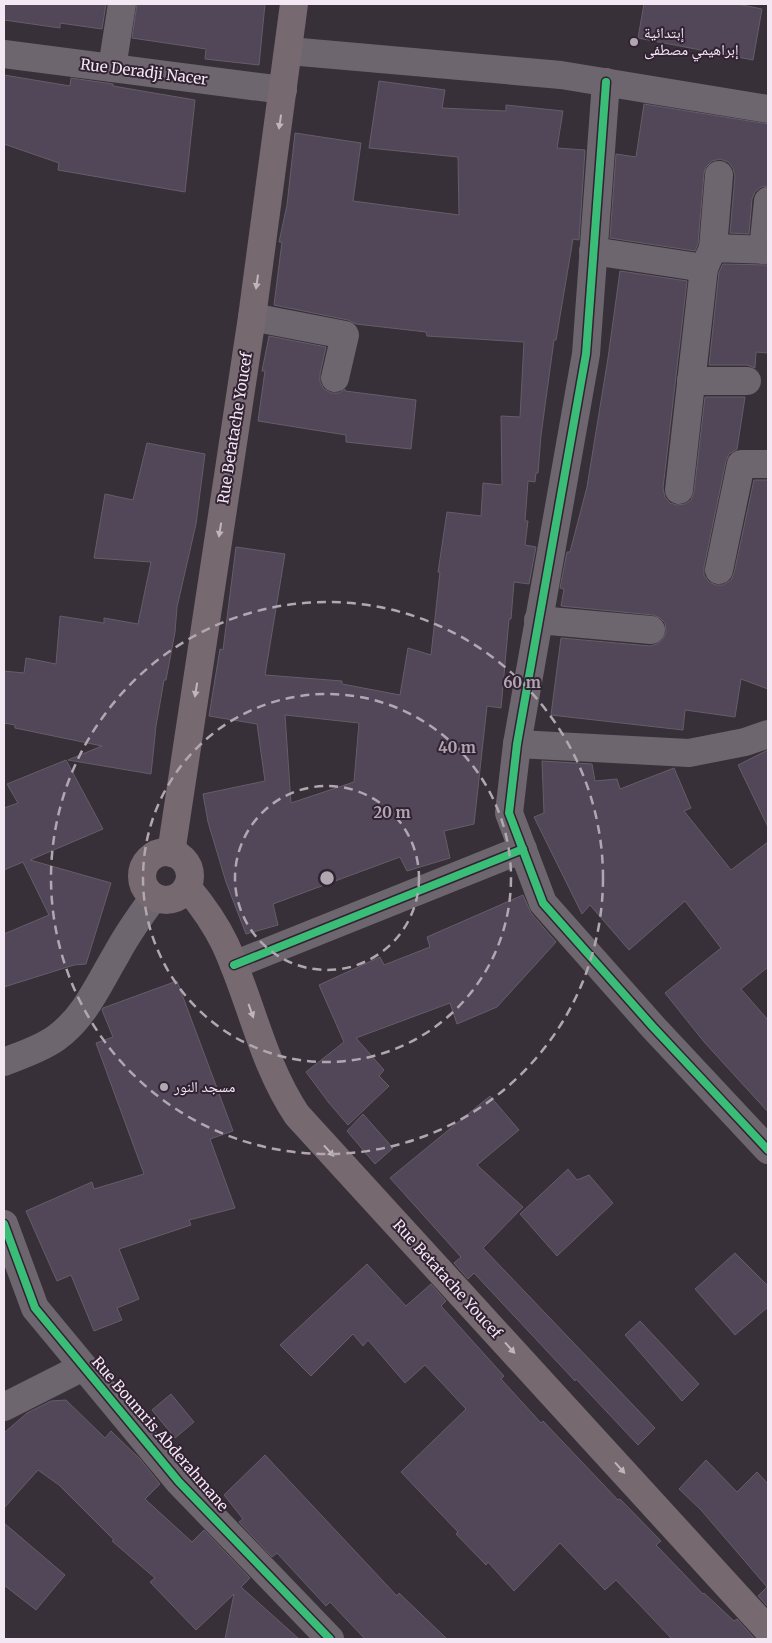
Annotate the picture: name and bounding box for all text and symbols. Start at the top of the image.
place label: إبتدائية إبراهيمي مصطفى [644,23,739,62]
marker: إبتدائية إبراهيمي مصطفى [628,36,640,48]
street label: Rue Deradji Nacer [79,54,209,89]
one-way arrow [275,114,283,130]
one-way arrow [253,275,261,291]
street label: Rue Betatache Youcef [213,349,256,505]
one-way arrow [216,522,224,538]
text: 60 m [503,673,541,692]
one-way arrow [191,683,199,699]
text: 40 m [438,738,476,757]
text: 20 m [373,803,411,822]
centre of rings [318,869,336,887]
one-way arrow [247,1004,255,1018]
place label: مسجد النور [173,1077,236,1096]
marker: مسجد النور [158,1081,170,1093]
one-way arrow [323,1144,335,1156]
street label: Rue Betatache Youcef [389,1215,507,1343]
one-way arrow [504,1341,516,1353]
street label: Rue Boumris Abderahmane [88,1352,233,1515]
one-way arrow [614,1461,625,1474]

